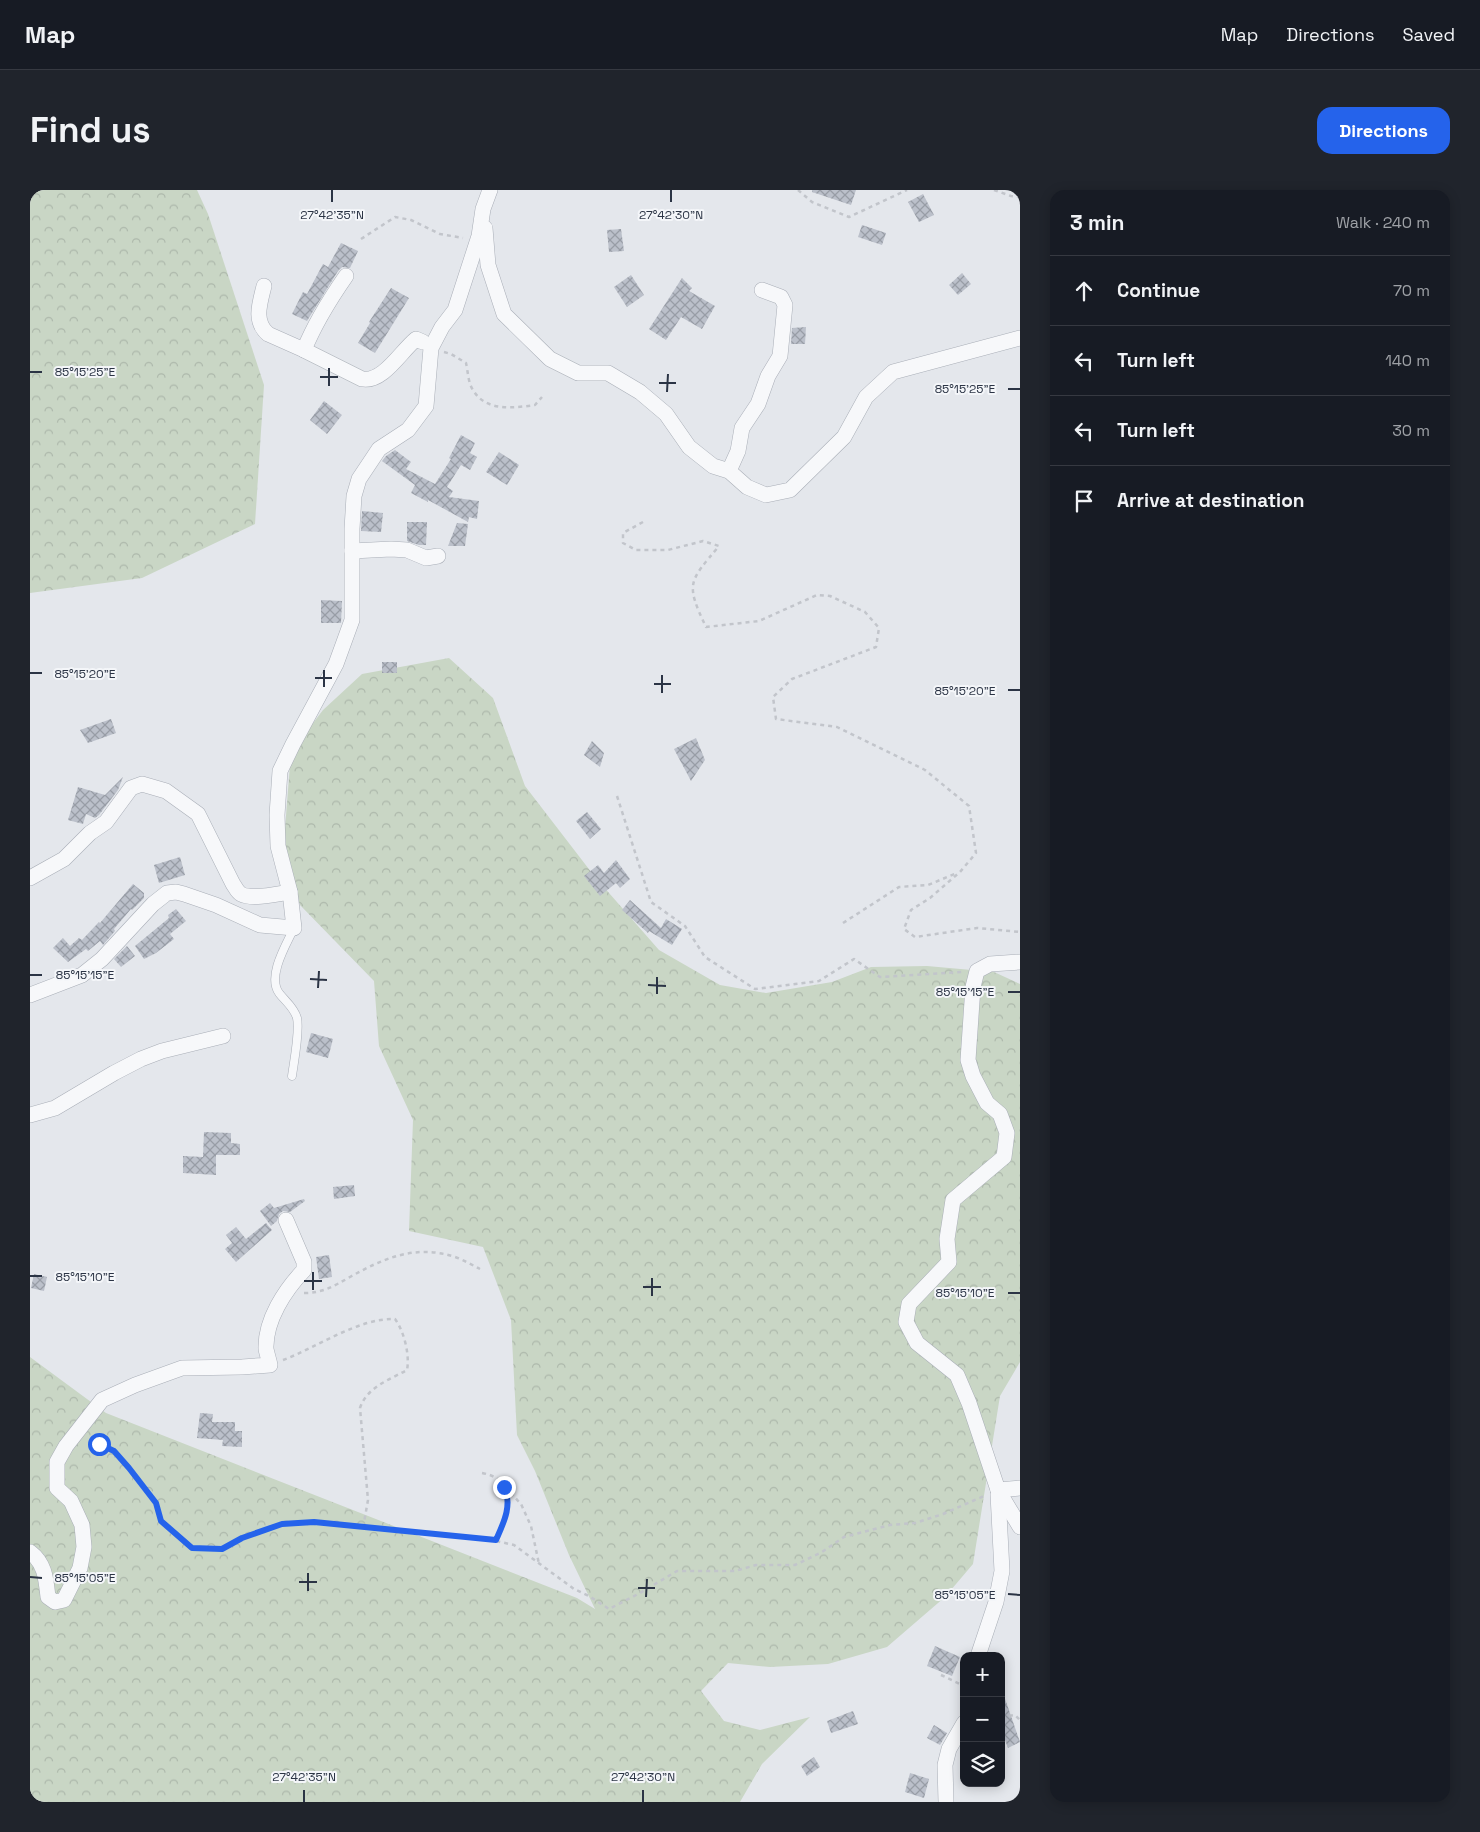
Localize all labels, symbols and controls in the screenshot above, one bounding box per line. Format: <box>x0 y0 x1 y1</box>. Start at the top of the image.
text: Map <box>25 19 75 50</box>
text: Map <box>1221 23 1258 46</box>
text: Directions <box>1286 23 1375 46</box>
text: Saved <box>1403 23 1455 46</box>
button: Directions <box>1317 107 1450 154</box>
text: Find us <box>30 108 151 152</box>
text: 27°42'35"N <box>300 207 364 223</box>
text: 27°42'30"N <box>639 207 703 223</box>
text: 3 min <box>1070 209 1125 236</box>
text: Walk · 240 m <box>1336 212 1430 233</box>
icon: ahead <box>1070 277 1098 305</box>
text: Continue <box>1117 278 1200 303</box>
text: 70 m <box>1393 280 1430 301</box>
icon: left <box>1070 347 1098 375</box>
text: Turn left <box>1117 348 1195 373</box>
text: 140 m <box>1385 350 1430 371</box>
text: 85°15'25"E <box>55 364 116 380</box>
text: 85°15'25"E <box>935 381 996 397</box>
icon: left <box>1070 417 1098 445</box>
text: Turn left <box>1117 418 1195 443</box>
text: 30 m <box>1392 420 1430 441</box>
icon: arrive <box>1070 487 1098 515</box>
text: Arrive at destination <box>1117 488 1305 513</box>
text: 85°15'20"E <box>54 666 116 682</box>
text: 85°15'20"E <box>934 683 996 699</box>
text: 85°15'15"E <box>56 967 114 983</box>
text: 85°15'15"E <box>936 984 994 1000</box>
text: 85°15'10"E <box>55 1269 115 1285</box>
text: 85°15'10"E <box>935 1285 995 1301</box>
route start <box>88 1433 111 1456</box>
route end <box>493 1476 516 1499</box>
text: 85°15'05"E <box>54 1570 116 1586</box>
text: 85°15'05"E <box>934 1587 996 1603</box>
map controls <box>960 1652 1005 1787</box>
button: + <box>960 1652 1005 1697</box>
button: − <box>960 1697 1005 1742</box>
button: layers <box>960 1742 1005 1787</box>
text: 27°42'35"N <box>272 1769 336 1785</box>
text: 27°42'30"N <box>611 1769 675 1785</box>

